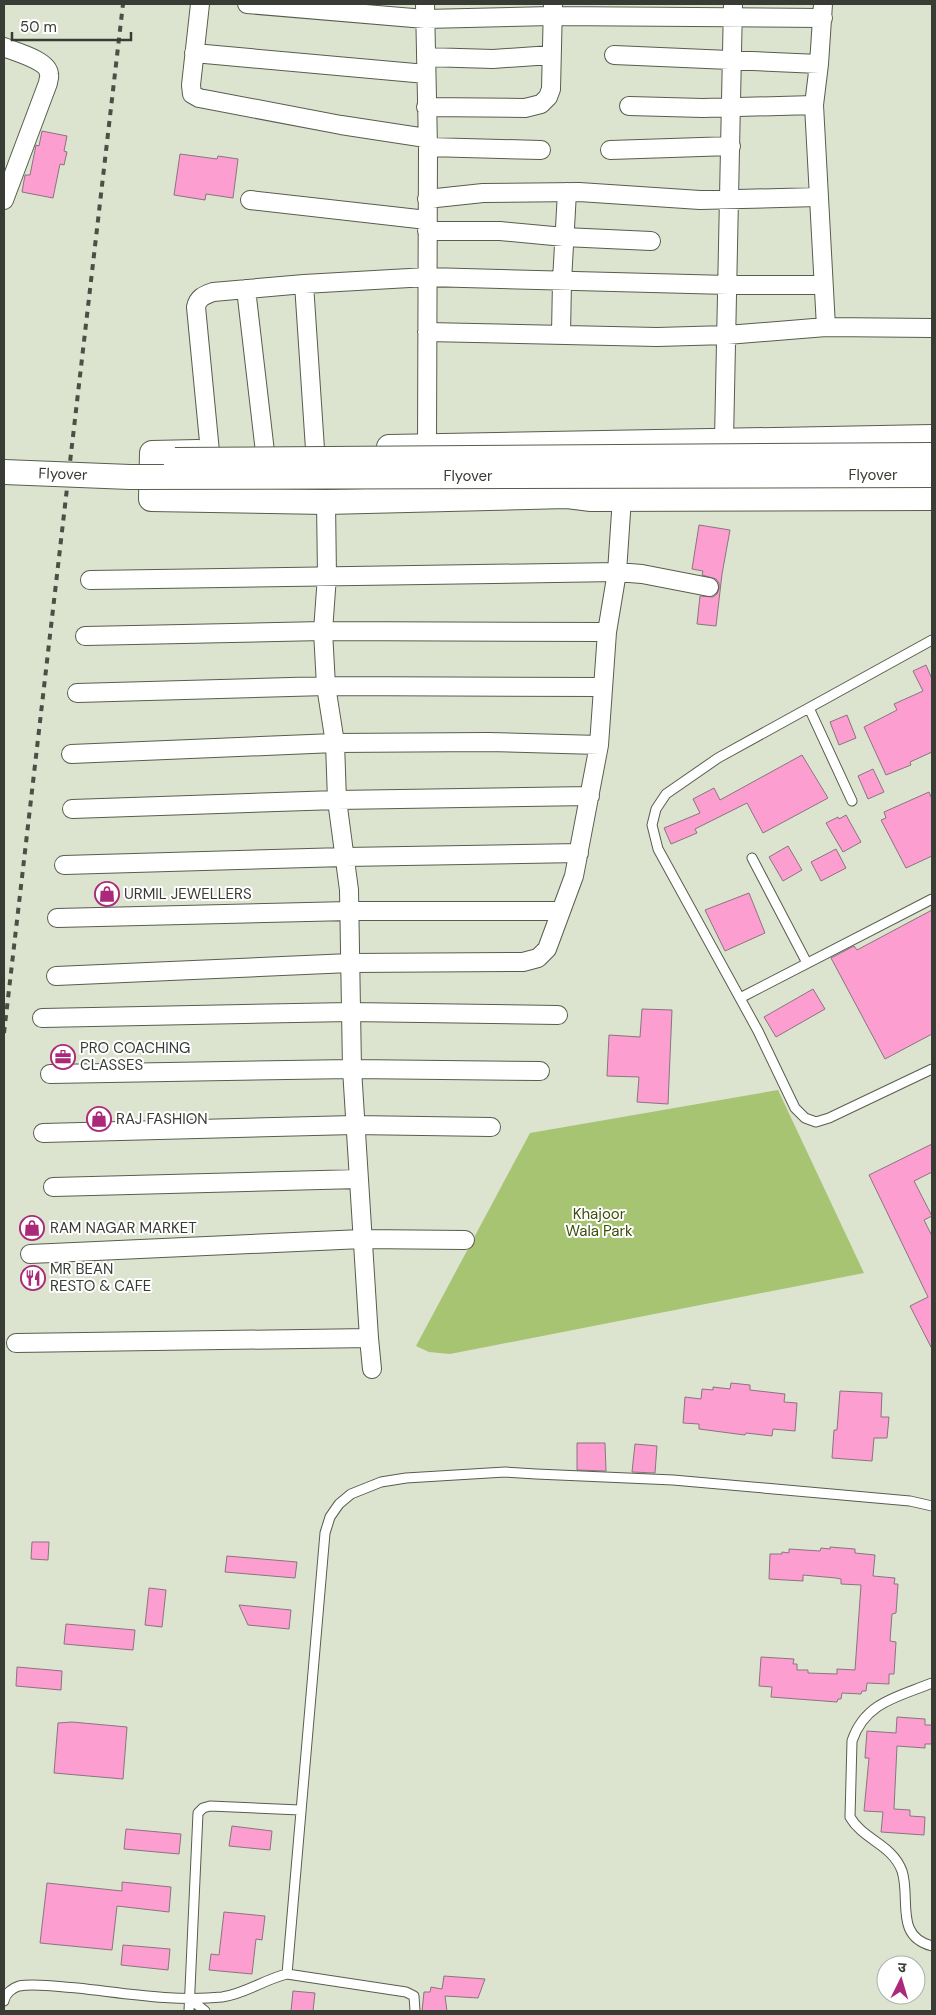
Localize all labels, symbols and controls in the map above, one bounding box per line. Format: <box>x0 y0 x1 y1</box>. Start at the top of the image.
scale bar <box>12 10 131 42</box>
text: 50 m <box>20 17 57 37</box>
street label: Flyover <box>38 463 88 485</box>
street label: Flyover <box>848 465 898 485</box>
street label: Flyover <box>443 466 493 486</box>
shop icon: URMIL JEWELLERS <box>94 881 120 907</box>
place label: URMIL JEWELLERS <box>124 884 252 904</box>
place label: PRO COACHING CLASSES <box>80 1038 190 1075</box>
office icon: PRO COACHING CLASSES <box>50 1044 76 1070</box>
shop icon: RAJ FASHION <box>86 1106 112 1132</box>
place label: RAJ FASHION <box>116 1109 208 1129</box>
park label: Khajoor Wala Park <box>565 1204 633 1241</box>
shop icon: RAM NAGAR MARKET <box>19 1215 45 1241</box>
place label: RAM NAGAR MARKET <box>50 1218 197 1238</box>
place label: MR BEAN RESTO & CAFE <box>50 1259 151 1296</box>
restaurant icon: MR BEAN RESTO & CAFE <box>20 1265 46 1291</box>
north arrow <box>876 1955 926 2005</box>
text: उ <box>897 1958 908 1976</box>

